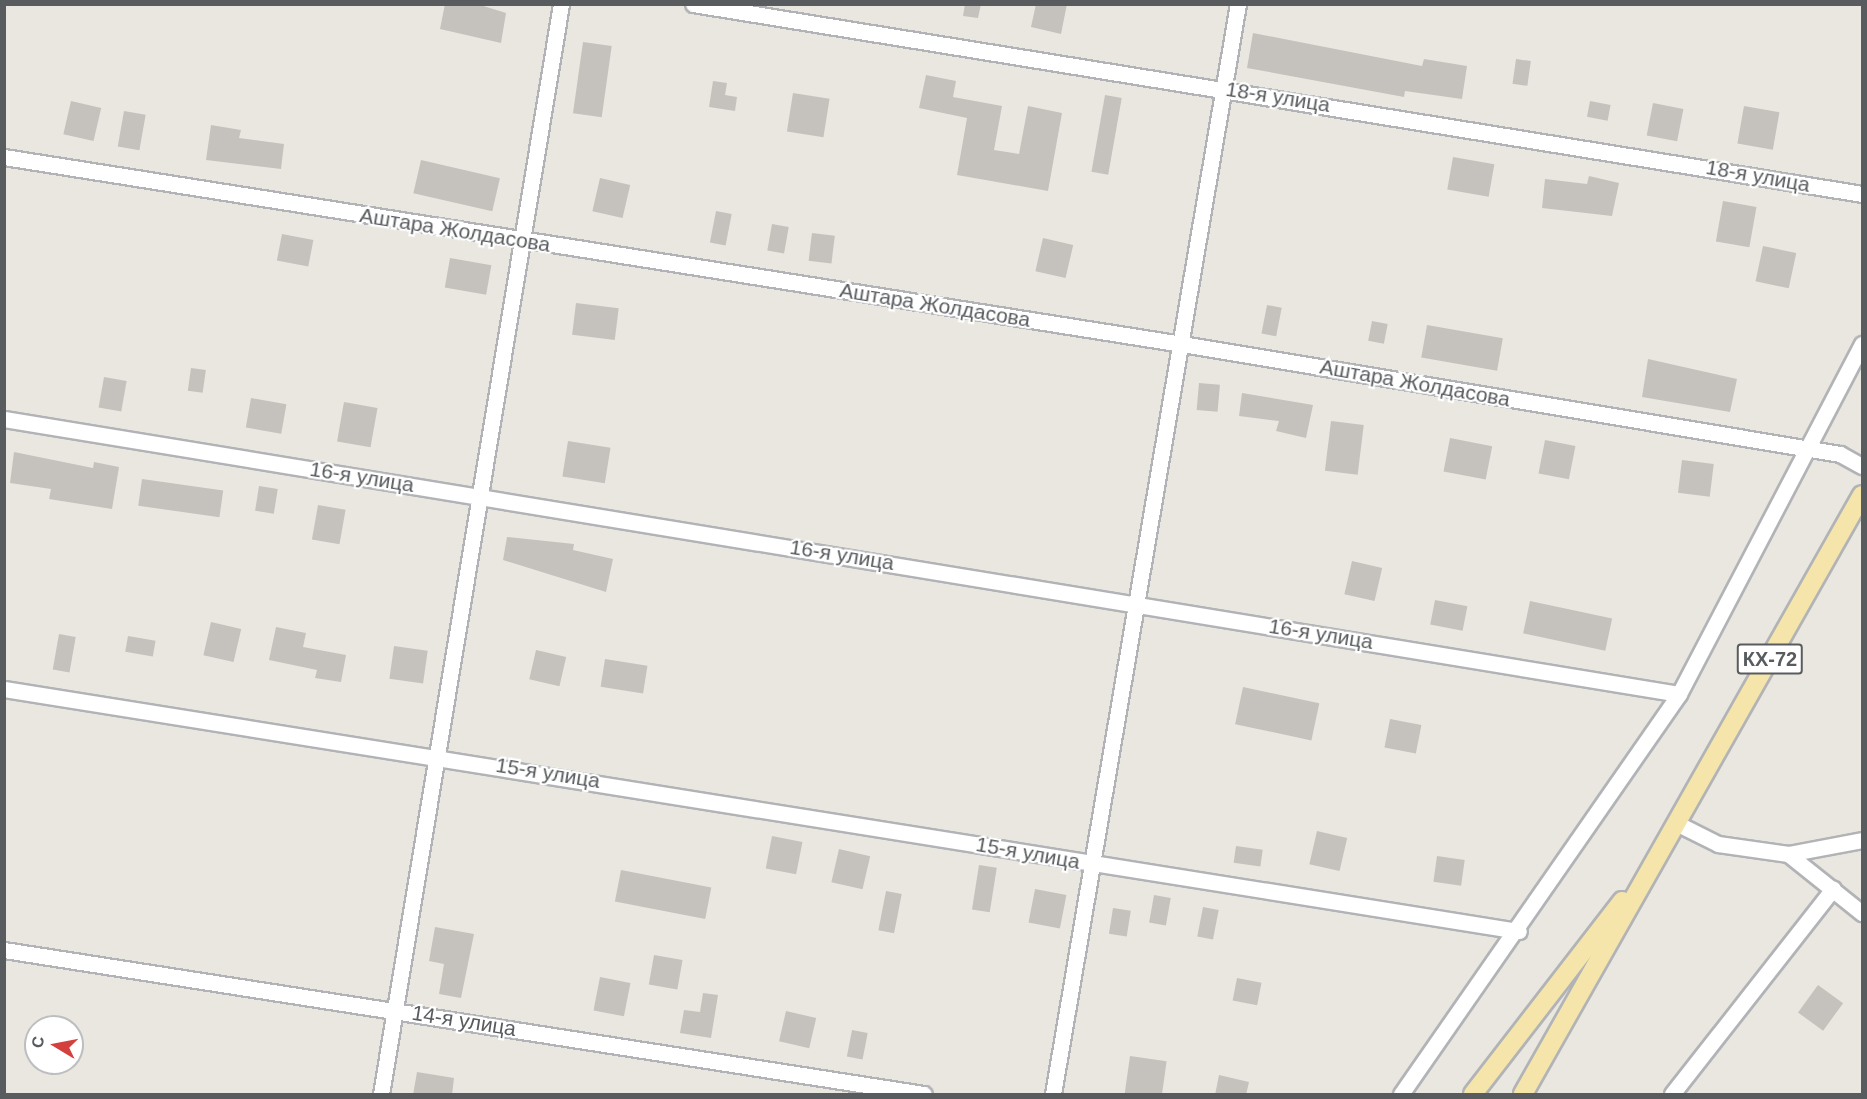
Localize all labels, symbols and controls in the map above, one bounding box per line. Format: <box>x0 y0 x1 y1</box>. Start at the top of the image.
street label: 18-я улица <box>1224 76 1332 118</box>
street label: 18-я улица <box>1704 154 1812 198</box>
street label: Аштара Жолдасова <box>358 202 552 258</box>
street label: Аштара Жолдасова <box>838 277 1032 333</box>
street label: Аштара Жолдасова <box>1318 354 1512 412</box>
street label: 16-я улица <box>308 456 416 498</box>
street label: 16-я улица <box>788 534 896 576</box>
street label: 16-я улица <box>1267 613 1375 655</box>
road number: КХ-72 <box>1736 642 1804 676</box>
street label: 15-я улица <box>494 752 602 794</box>
street label: 15-я улица <box>974 831 1082 875</box>
street label: 14-я улица <box>410 1000 518 1042</box>
north arrow <box>24 1015 84 1075</box>
text: С <box>28 1035 47 1049</box>

